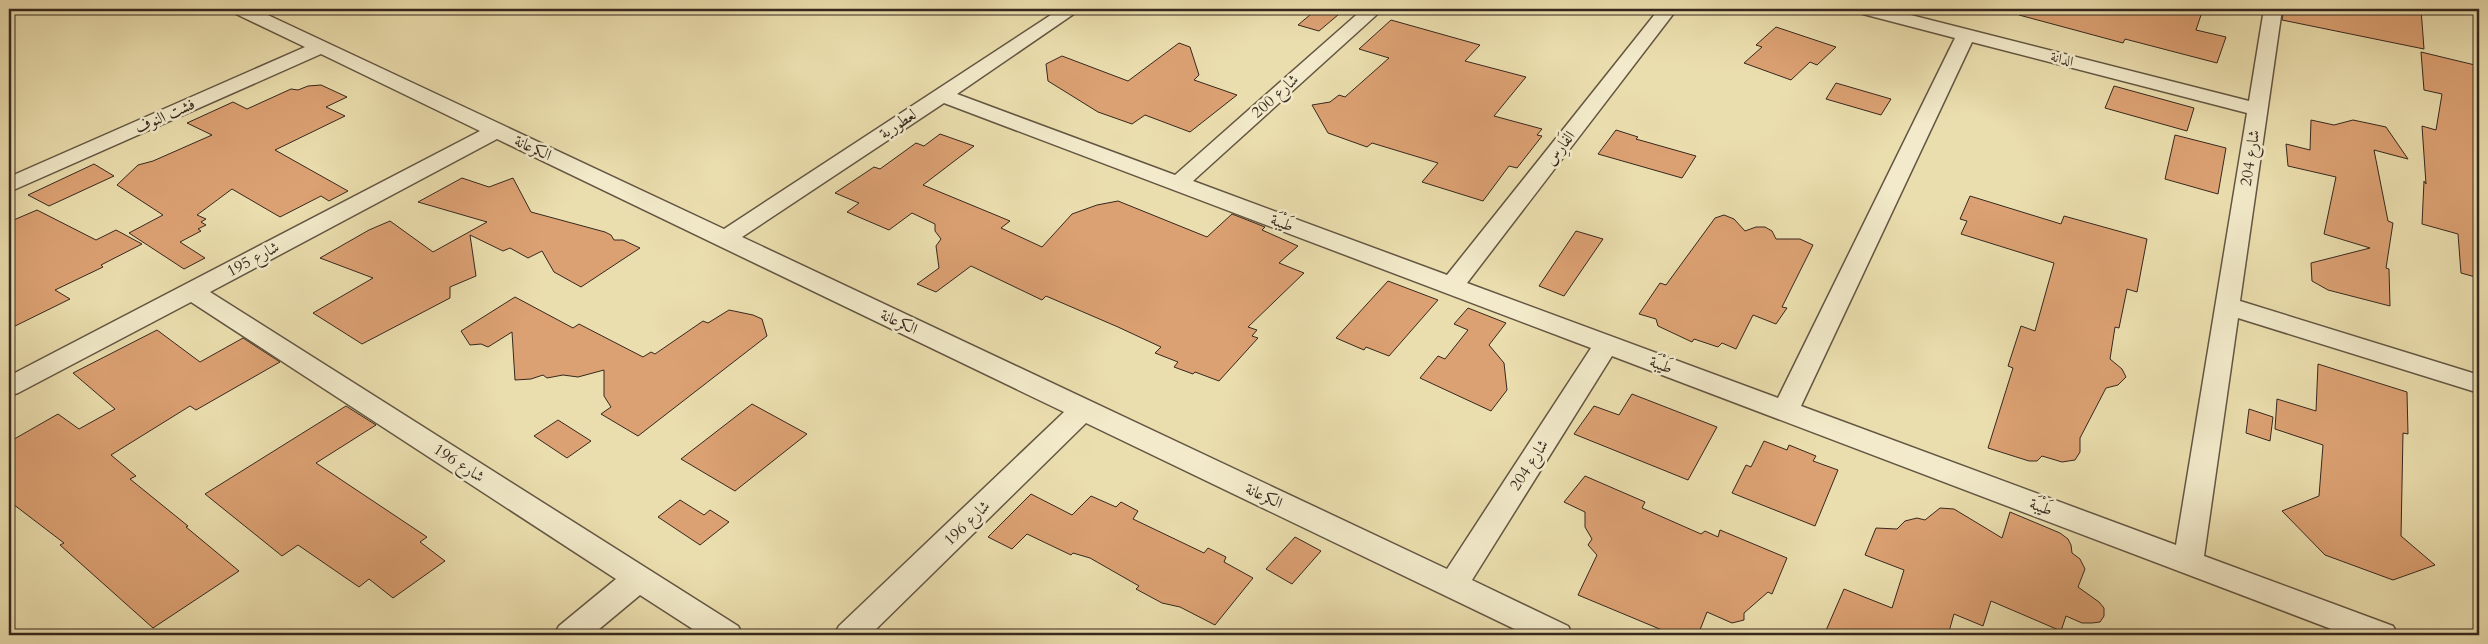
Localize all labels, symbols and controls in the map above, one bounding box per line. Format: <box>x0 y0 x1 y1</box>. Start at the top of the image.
street label: الدانة <box>2049 47 2075 71</box>
street label: شارع 200 <box>1247 69 1305 125</box>
street label: فشت النوف <box>131 93 199 139</box>
street label: لعطورية <box>875 104 921 144</box>
street label: الفَارِس <box>1539 126 1582 171</box>
street label: شارع 204 <box>2235 128 2267 188</box>
street label: الكرعانة <box>511 130 555 166</box>
street label: طَيْبَة <box>1267 208 1297 237</box>
street label: شارع 195 <box>223 236 284 284</box>
street label: الكرعانة <box>877 304 921 340</box>
street label: طَيْبَة <box>1646 350 1676 379</box>
street label: شارع 204 <box>1504 435 1555 496</box>
street label: شارع 196 <box>428 438 489 489</box>
street label: الكرعانة <box>1242 478 1286 514</box>
street label: طَيْبَة <box>2026 492 2056 521</box>
street label: شارع 196 <box>939 495 996 552</box>

